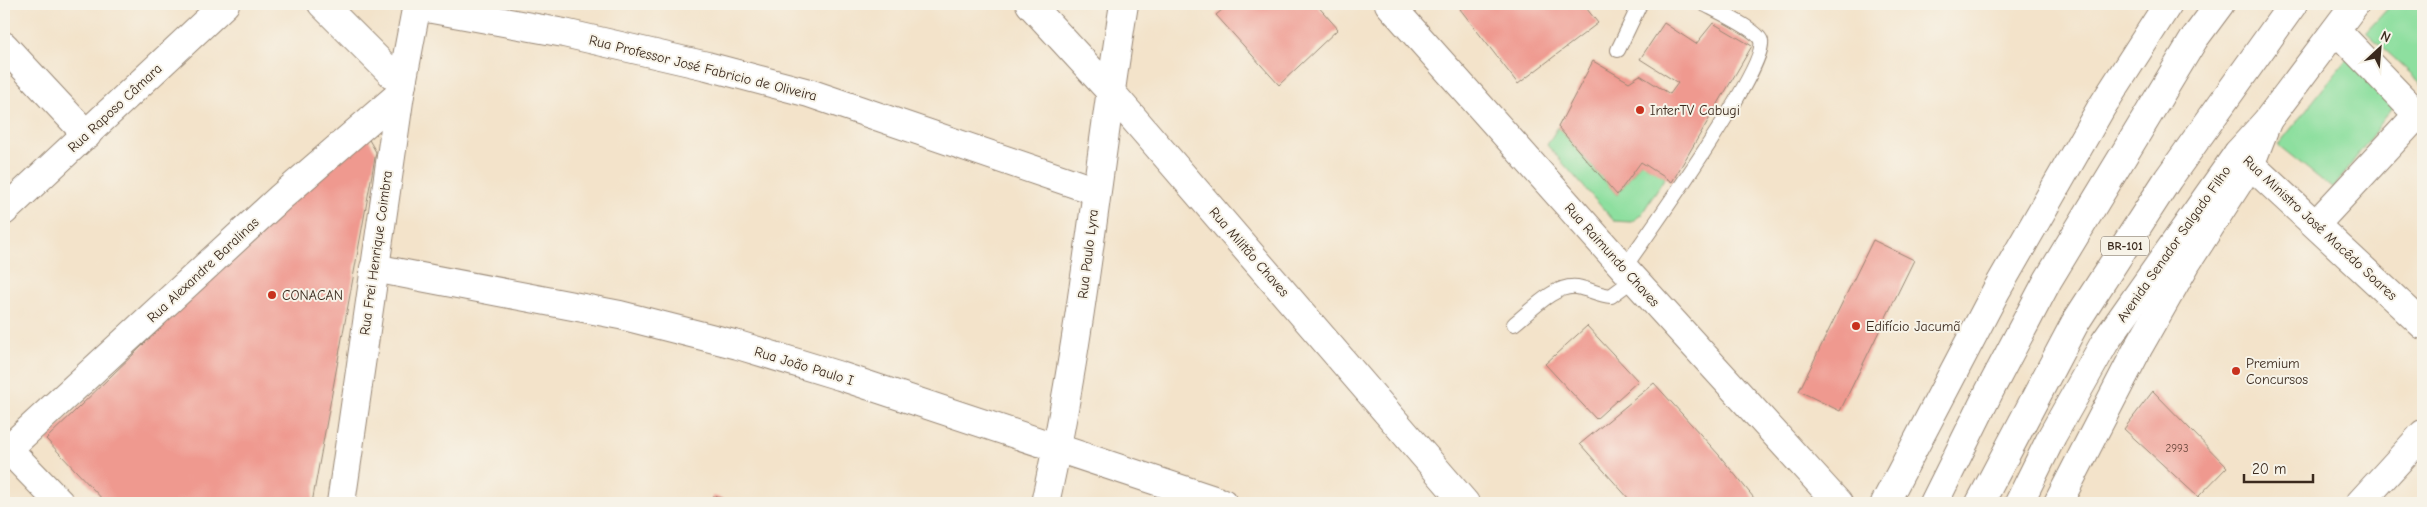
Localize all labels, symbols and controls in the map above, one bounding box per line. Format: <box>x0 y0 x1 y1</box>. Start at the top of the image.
north arrow <box>2354 22 2404 72</box>
text: N <box>2378 27 2393 46</box>
street label: Rua Professor José Fabricio de Oliveira <box>587 31 819 105</box>
street label: Rua Raposo Câmara <box>64 60 166 156</box>
place label: InterTV Cabugi <box>1650 102 1740 119</box>
marker: InterTV Cabugi <box>1634 104 1646 116</box>
street label: Rua Ministro José Macêdo Soares <box>2239 152 2401 304</box>
street label: Avenida Senador Salgado Filho <box>2113 162 2235 326</box>
street label: Rua Frei Henrique Coimbra <box>356 170 396 336</box>
street label: Rua Raimundo Chaves <box>1561 200 1663 310</box>
street label: Rua Militão Chaves <box>1205 204 1293 300</box>
street label: Rua Paulo Lyra <box>1074 208 1102 300</box>
street label: Rua Alexandre Baralinas <box>144 214 263 326</box>
road number: BR-101 <box>2101 237 2149 256</box>
place label: CONACAN <box>282 287 343 304</box>
marker: CONACAN <box>266 289 278 301</box>
place label: Edifício Jacumã <box>1866 318 1960 335</box>
marker: Edifício Jacumã <box>1850 320 1862 332</box>
street label: Rua João Paulo I <box>752 343 856 389</box>
place label: Premium Concursos <box>2246 355 2308 388</box>
marker: Premium Concursos <box>2230 365 2242 377</box>
house number: 2993 <box>2165 442 2189 455</box>
scale bar <box>2244 452 2313 484</box>
text: 20 m <box>2252 460 2286 478</box>

